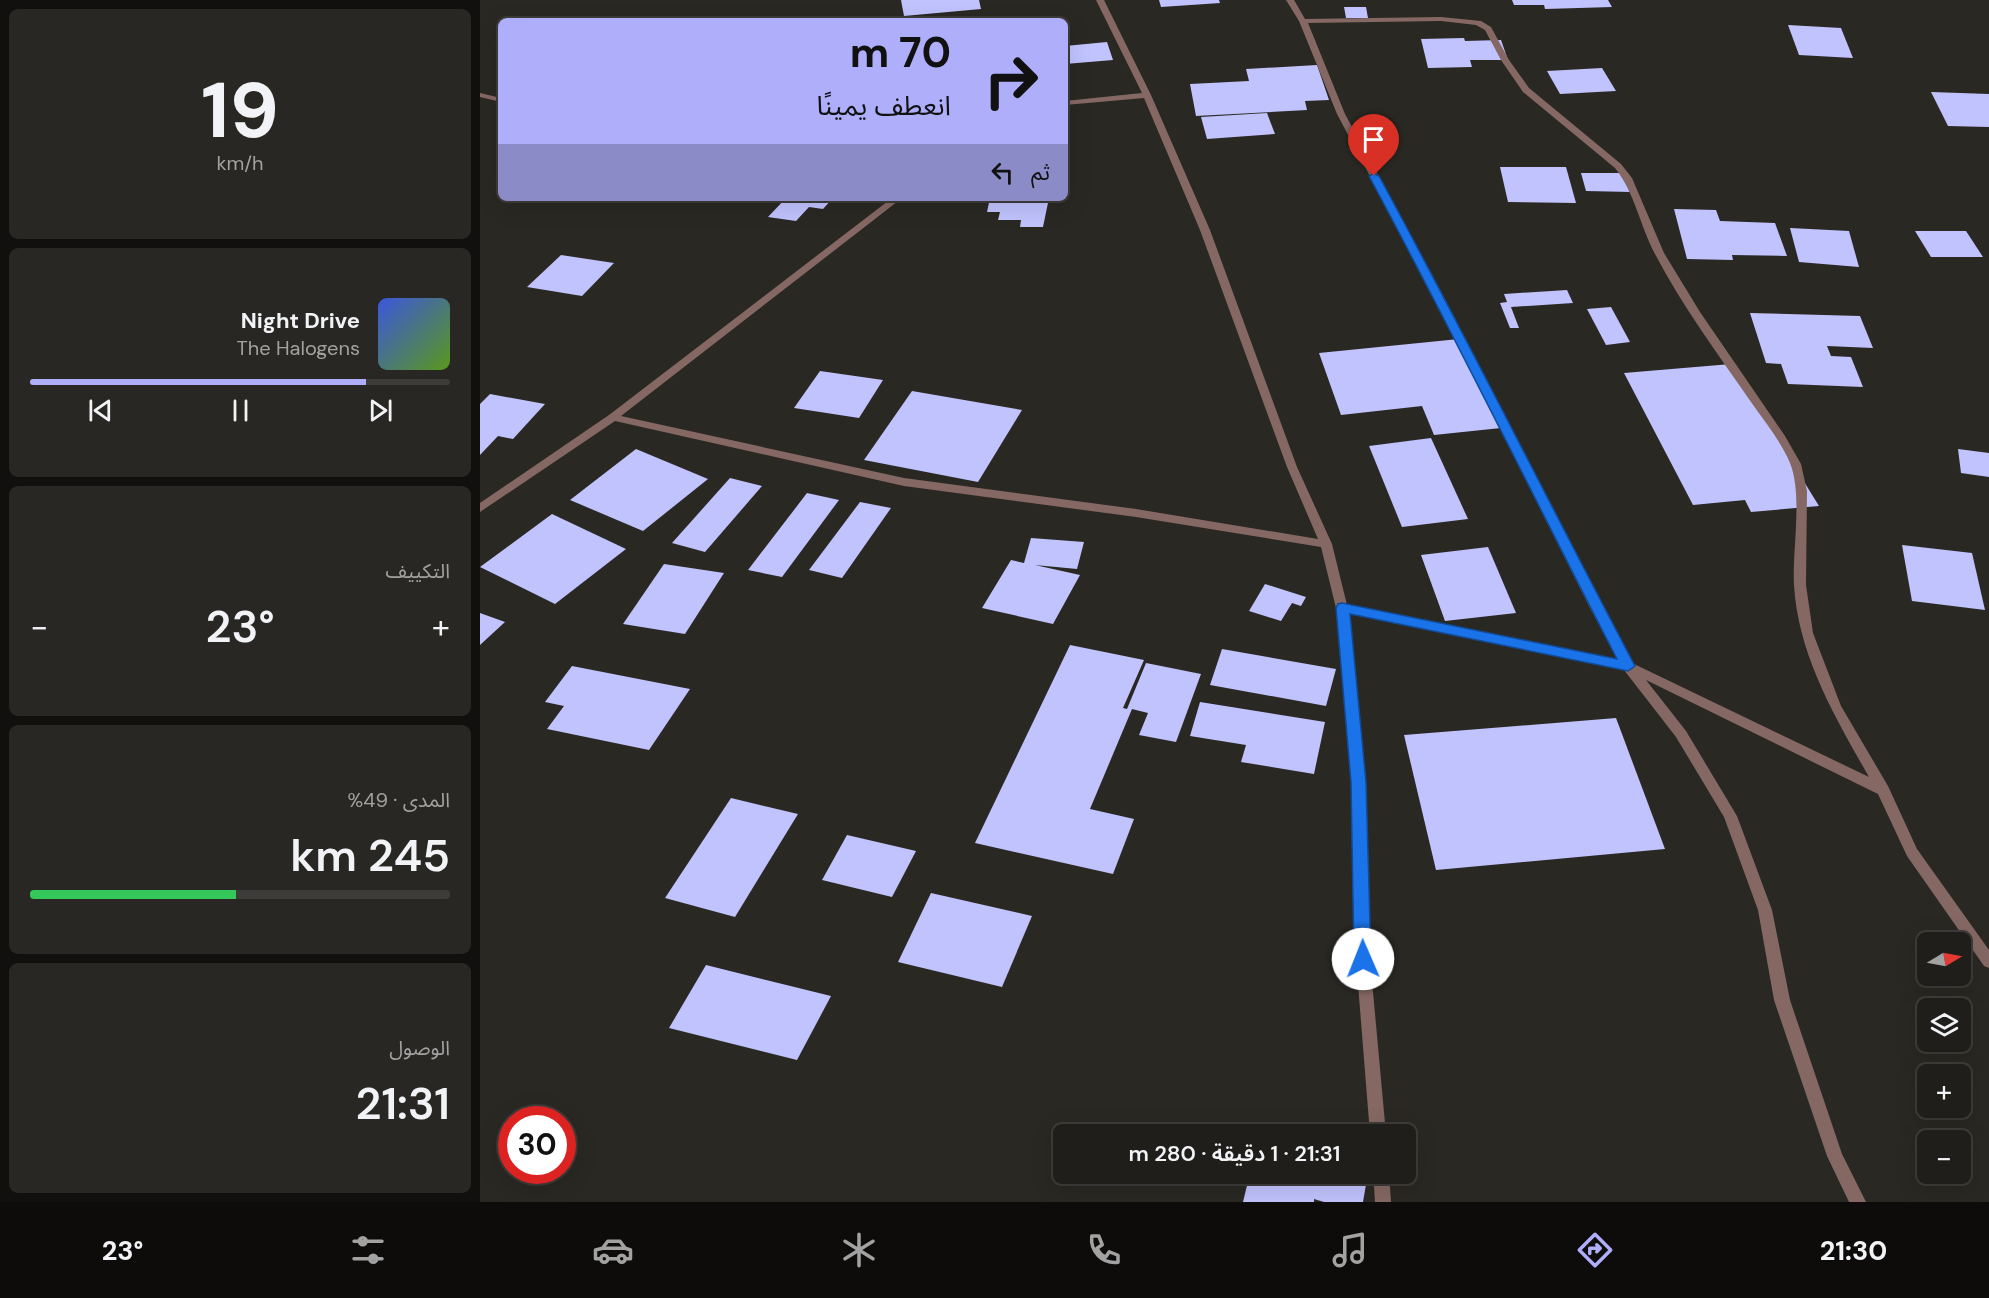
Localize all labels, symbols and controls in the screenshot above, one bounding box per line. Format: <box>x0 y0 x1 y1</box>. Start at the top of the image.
text: 70 m <box>850 25 951 80</box>
icon: right <box>972 42 1050 120</box>
text: 19 <box>201 60 279 161</box>
text: انعطف يمينًا <box>816 88 951 123</box>
pin <box>1348 114 1399 176</box>
icon: arrive <box>1357 123 1390 156</box>
text: km/h <box>216 150 264 176</box>
icon: left <box>986 156 1019 189</box>
text: ثم <box>1031 158 1050 187</box>
text: Night Drive <box>241 306 360 335</box>
text: The Halogens <box>237 335 360 361</box>
icon: previous <box>84 394 117 427</box>
icon: pause <box>224 394 257 427</box>
icon: next <box>364 394 397 427</box>
text: التكييف <box>386 558 450 584</box>
text: 23° <box>206 597 275 656</box>
text: − <box>30 605 48 648</box>
text: + <box>432 605 450 648</box>
text: المدى · 49% <box>348 787 450 813</box>
text: 245 km <box>290 826 450 885</box>
position arrow <box>1331 927 1395 991</box>
north arrow <box>1917 932 1971 986</box>
map controls <box>1917 932 1971 1184</box>
button: layers <box>1917 998 1971 1052</box>
text: الوصول <box>389 1035 450 1061</box>
button: + <box>1917 1064 1971 1118</box>
text: 21:31 <box>355 1074 450 1133</box>
speed limit sign: 30 <box>498 1106 576 1184</box>
button: − <box>1917 1130 1971 1184</box>
text: 21:31 · 1 دقيقة · 280 m <box>1129 1139 1340 1168</box>
icon: filters <box>347 1229 389 1271</box>
icon: car <box>592 1229 634 1271</box>
icon: climate <box>838 1229 880 1271</box>
icon: phone <box>1083 1229 1125 1271</box>
icon: music <box>1329 1229 1371 1271</box>
icon: directions <box>1574 1229 1616 1271</box>
text: 23° <box>102 1233 143 1268</box>
text: 21:30 <box>1820 1233 1887 1268</box>

